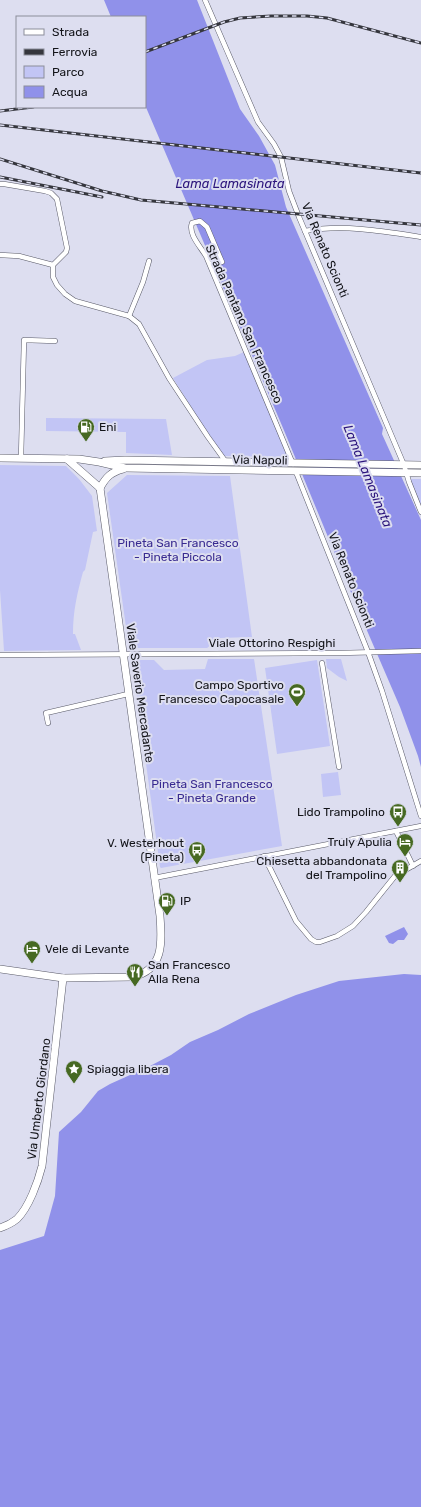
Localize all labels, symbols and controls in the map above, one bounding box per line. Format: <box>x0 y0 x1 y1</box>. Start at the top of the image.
legend <box>16 16 146 108</box>
text: Strada <box>52 25 89 39</box>
text: Ferrovia <box>52 45 97 59</box>
text: Parco <box>52 65 84 79</box>
text: Acqua <box>52 85 88 99</box>
water label: Lama Lamasinata <box>175 176 285 191</box>
street label: Via Renato Scionti <box>299 200 351 300</box>
street label: Strada Pantano San Francesco <box>203 242 285 406</box>
fuel station icon: Eni <box>76 417 96 442</box>
place label: Eni <box>99 420 117 434</box>
water label: Lama Lamasinata <box>341 423 396 530</box>
street label: Via Napoli <box>232 453 288 467</box>
street label: Via Renato Scionti <box>325 530 377 630</box>
park label: Pineta San Francesco - Pineta Piccola <box>117 536 239 564</box>
street label: Viale Saverio Mercadante <box>123 622 157 764</box>
street label: Viale Ottorino Respighi <box>209 636 336 650</box>
place label: Campo Sportivo Francesco Capocasale <box>159 678 284 706</box>
sports icon: Campo Sportivo Francesco Capocasale <box>287 682 307 707</box>
park label: Pineta San Francesco - Pineta Grande <box>151 777 273 805</box>
bus stop icon: Lido Trampolino <box>388 802 408 827</box>
place label: Lido Trampolino <box>297 805 385 819</box>
hotel icon: Truly Apulia <box>395 832 415 857</box>
place label: Truly Apulia <box>328 835 392 849</box>
place label: V. Westerhout (Pineta) <box>107 836 184 864</box>
bus stop icon: V. Westerhout (Pineta) <box>187 840 207 865</box>
place label: Chiesetta abbandonata del Trampolino <box>256 854 387 882</box>
building icon: Chiesetta abbandonata del Trampolino <box>390 858 410 883</box>
fuel station icon: IP <box>157 891 177 916</box>
place label: IP <box>180 894 191 908</box>
hotel icon: Vele di Levante <box>22 939 42 964</box>
place label: Vele di Levante <box>45 942 130 956</box>
place label: San Francesco Alla Rena <box>148 958 231 986</box>
restaurant icon: San Francesco Alla Rena <box>125 962 145 987</box>
street label: Via Umberto Giordano <box>25 1037 53 1161</box>
place icon: Spiaggia libera <box>64 1059 84 1084</box>
place label: Spiaggia libera <box>87 1062 169 1076</box>

